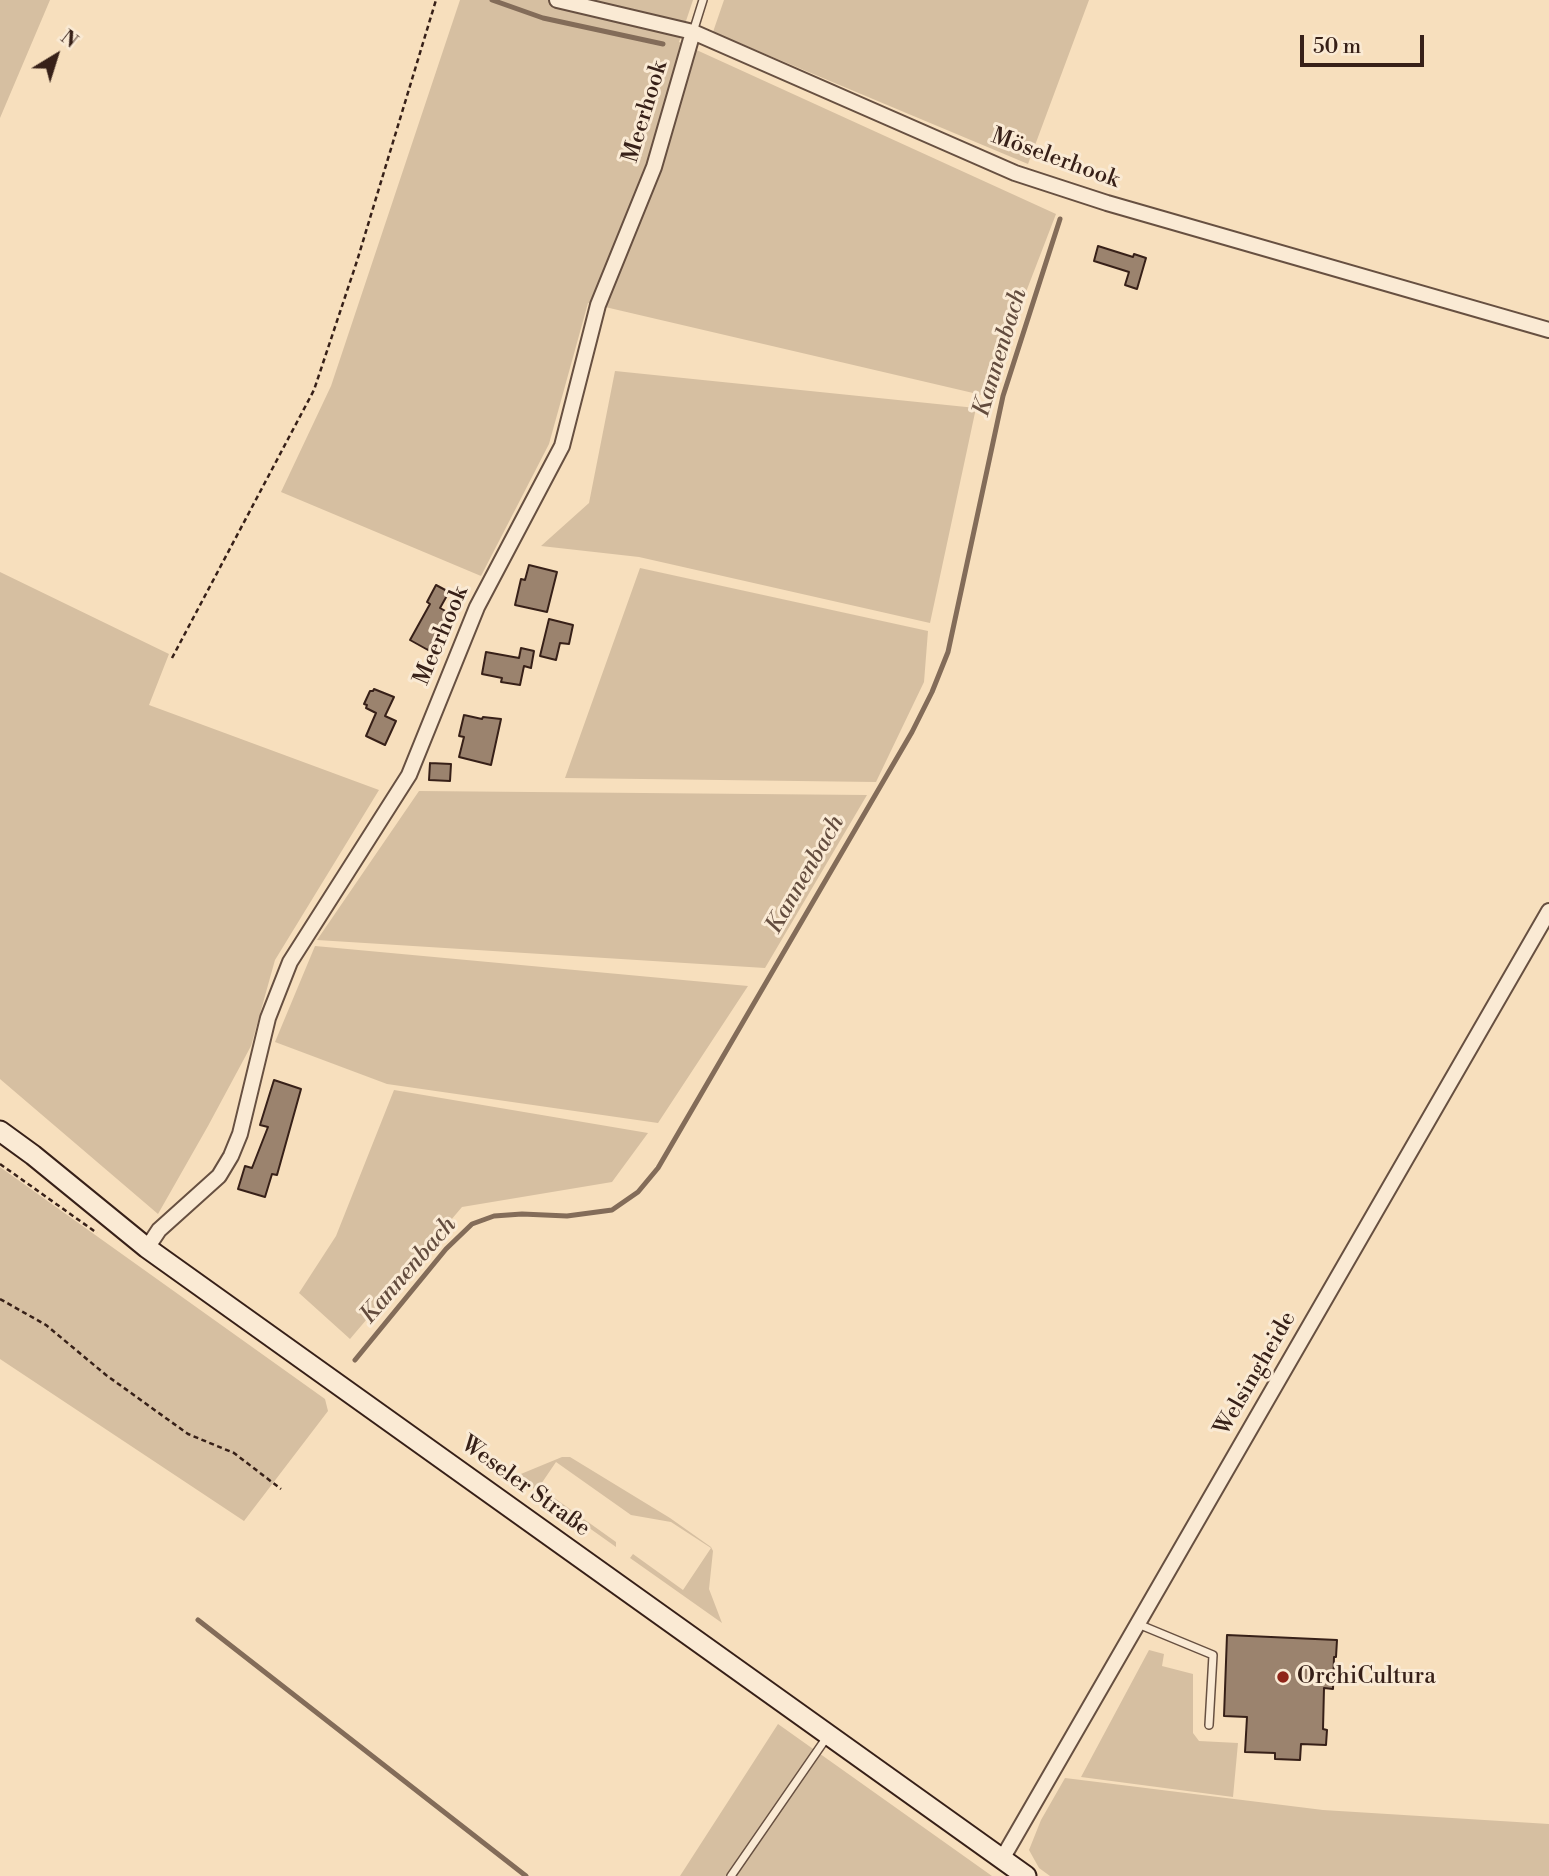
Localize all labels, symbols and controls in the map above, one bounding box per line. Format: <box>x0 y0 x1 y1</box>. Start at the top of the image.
north arrow <box>21 21 91 91</box>
scale bar <box>1304 21 1428 65</box>
text: N <box>56 25 82 54</box>
text: 50 m <box>1313 34 1361 60</box>
street label: Meerhook <box>617 58 675 166</box>
street label: Möselerhook <box>987 123 1123 195</box>
water label: Kannenbach <box>968 286 1034 420</box>
street label: Meerhook <box>409 582 475 690</box>
water label: Kannenbach <box>760 811 852 939</box>
water label: Kannenbach <box>355 1212 463 1330</box>
street label: Welsingheide <box>1209 1307 1303 1441</box>
street label: Weseler Straße <box>455 1431 595 1543</box>
place label: OrchiCultura <box>1297 1663 1436 1691</box>
marker: OrchiCultura <box>1275 1669 1291 1685</box>

